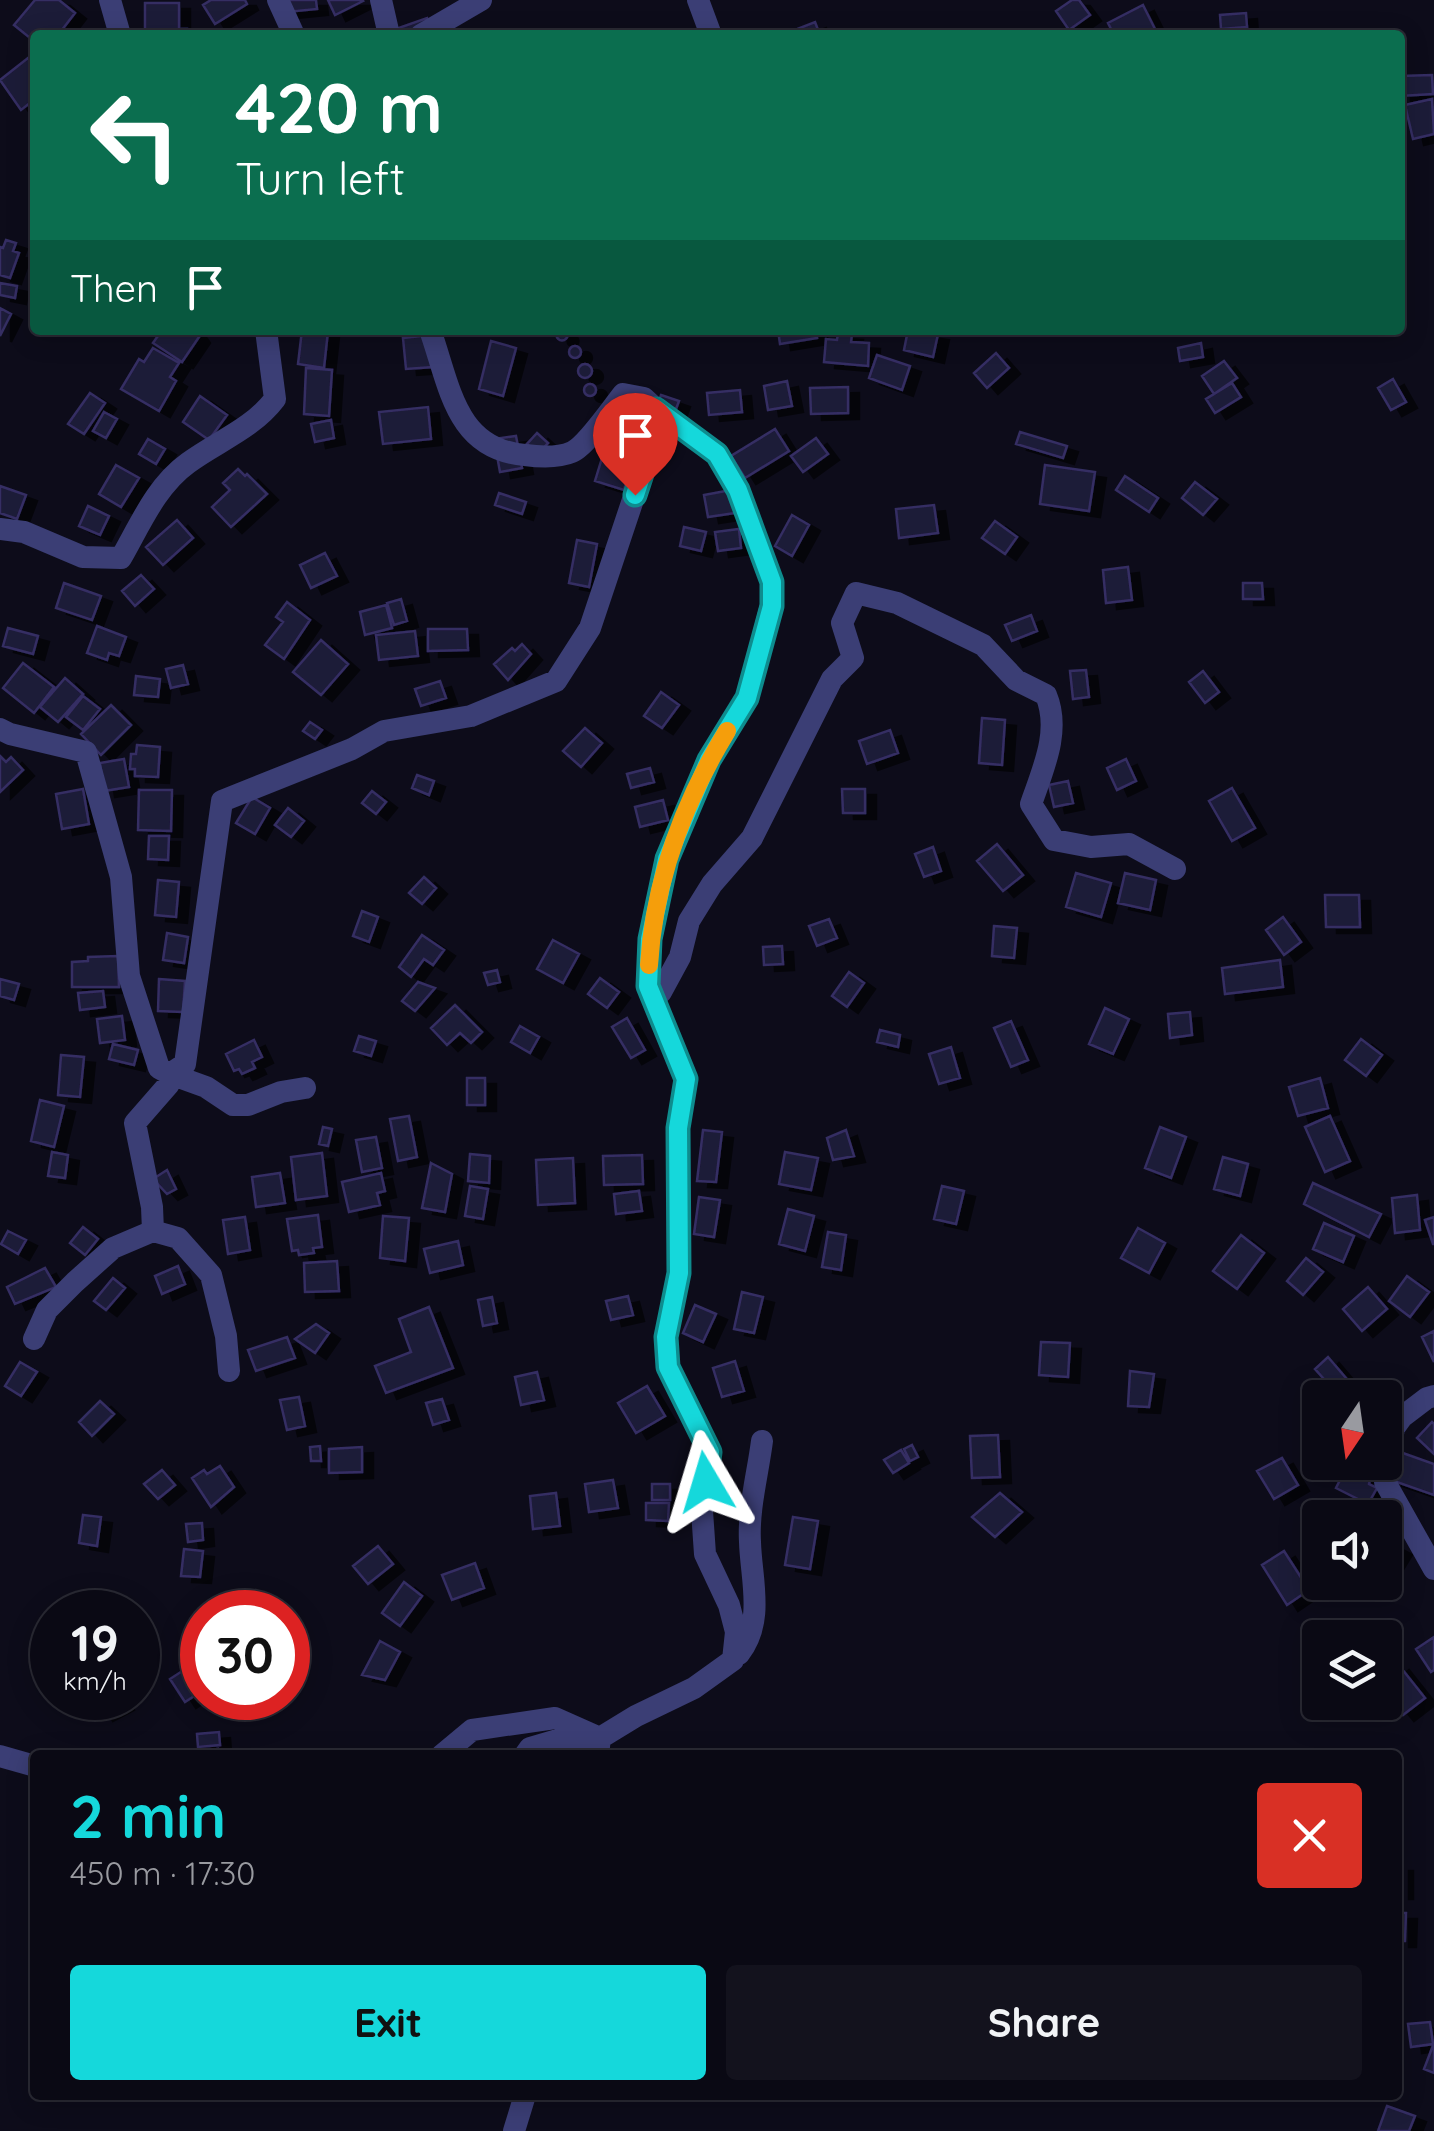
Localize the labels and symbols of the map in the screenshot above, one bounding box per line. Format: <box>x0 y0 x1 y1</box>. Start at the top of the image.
pin <box>593 393 678 496</box>
north arrow <box>1302 1380 1402 1480</box>
position arrow <box>654 1430 758 1534</box>
speed limit sign: 30 <box>180 1590 310 1720</box>

